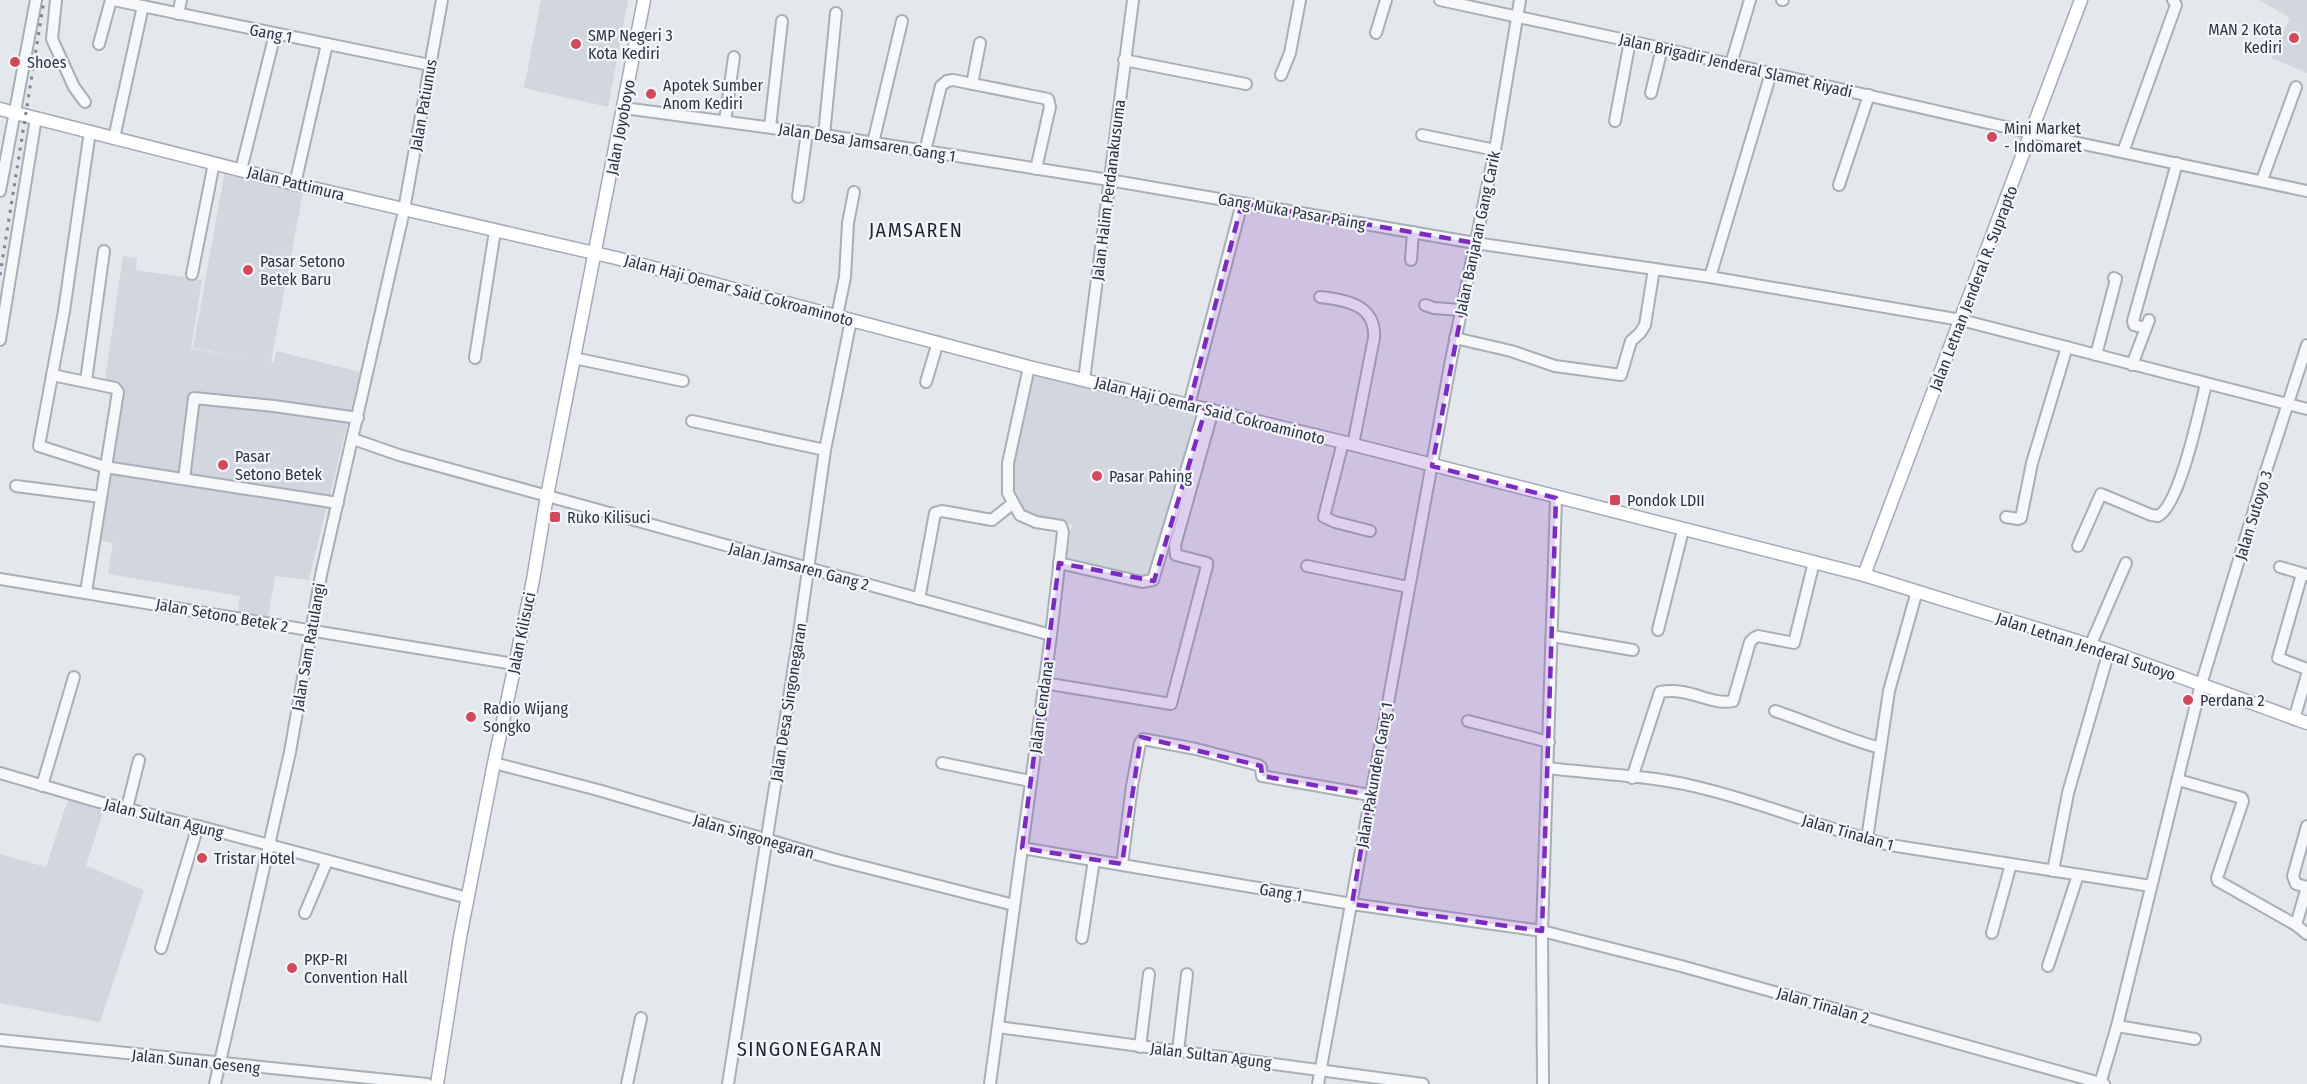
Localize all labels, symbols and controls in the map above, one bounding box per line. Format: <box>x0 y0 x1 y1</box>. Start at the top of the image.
street label: Gang 1 <box>248 20 294 47</box>
place label: MAN 2 Kota Kediri <box>2208 20 2282 57</box>
place label: SMP Negeri 3 Kota Kediri <box>588 26 673 63</box>
street label: Jalan Brigadir Jenderal Slamet Riyadi <box>1617 29 1854 102</box>
marker: MAN 2 Kota Kediri <box>2287 31 2301 45</box>
marker: SMP Negeri 3 Kota Kediri <box>569 37 583 51</box>
place label: Shoes <box>27 53 67 72</box>
marker: Shoes <box>8 55 22 69</box>
street label: Jalan Patiunus <box>406 58 441 152</box>
place label: Apotek Sumber Anom Kediri <box>663 76 763 113</box>
street label: Jalan Joyoboyo <box>602 78 639 176</box>
marker: Apotek Sumber Anom Kediri <box>644 87 658 101</box>
street label: Jalan Halim Perdanakusuma <box>1088 98 1129 282</box>
street label: Jalan Desa Jamsaren Gang 1 <box>777 119 957 166</box>
place label: Mini Market - Indomaret <box>2004 119 2082 156</box>
marker: Mini Market - Indomaret <box>1985 130 1999 144</box>
street label: Jalan Banjaran Gang Carik <box>1451 149 1504 317</box>
street label: Jalan Pattimura <box>245 162 347 205</box>
street label: Jalan Letnan Jenderal R. Suprapto <box>1926 183 2021 393</box>
street label: Gang Muka Pasar Paing <box>1216 189 1368 234</box>
district label: JAMSAREN <box>869 218 963 242</box>
street label: Jalan Haji Oemar Said Cokroaminoto <box>622 251 856 330</box>
place label: Pasar Setono Betek Baru <box>260 252 345 289</box>
marker: Pasar Setono Betek Baru <box>241 263 255 277</box>
street label: Jalan Haji Oemar Said Cokroaminoto <box>1093 373 1327 448</box>
place label: Pasar Setono Betek <box>235 447 322 484</box>
marker: Pasar Setono Betek <box>216 458 230 472</box>
place label: Pasar Pahing <box>1109 467 1192 486</box>
street label: Jalan Sutoyo 3 <box>2231 468 2276 562</box>
marker: Pasar Pahing <box>1090 469 1104 483</box>
place label: Pondok LDII <box>1627 491 1705 510</box>
marker: Pondok LDII <box>1608 493 1622 507</box>
place label: Ruko Kilisuci <box>567 508 650 527</box>
marker: Ruko Kilisuci <box>548 510 562 524</box>
street label: Jalan Jamsaren Gang 2 <box>727 539 871 594</box>
street label: Jalan Sam Ratulangi <box>288 581 329 713</box>
street label: Jalan Kilisuci <box>504 591 539 676</box>
street label: Jalan Setono Betek 2 <box>154 595 289 636</box>
street label: Jalan Letnan Jenderal Sutoyo <box>1994 608 2178 685</box>
street label: Jalan Desa Singonegaran <box>767 621 810 783</box>
street label: Jalan Cendana <box>1026 660 1057 754</box>
place label: Perdana 2 <box>2200 691 2264 710</box>
marker: Perdana 2 <box>2181 693 2195 707</box>
place label: Radio Wijang Songko <box>483 699 569 736</box>
street label: Jalan Pakunden Gang 1 <box>1352 701 1397 849</box>
marker: Radio Wijang Songko <box>464 710 478 724</box>
street label: Jalan Sultan Agung <box>102 795 226 843</box>
street label: Jalan Singonegaran <box>691 810 817 863</box>
street label: Jalan Tinalan 1 <box>1800 810 1896 855</box>
place label: Tristar Hotel <box>214 849 295 868</box>
marker: Tristar Hotel <box>195 851 209 865</box>
street label: Gang 1 <box>1258 879 1304 906</box>
place label: PKP-RI Convention Hall <box>304 950 408 987</box>
marker: PKP-RI Convention Hall <box>285 961 299 975</box>
street label: Jalan Tinalan 2 <box>1775 983 1871 1028</box>
district label: SINGONEGARAN <box>737 1037 883 1061</box>
street label: Jalan Sultan Agung <box>1149 1039 1273 1072</box>
street label: Jalan Sunan Geseng <box>131 1045 261 1078</box>

